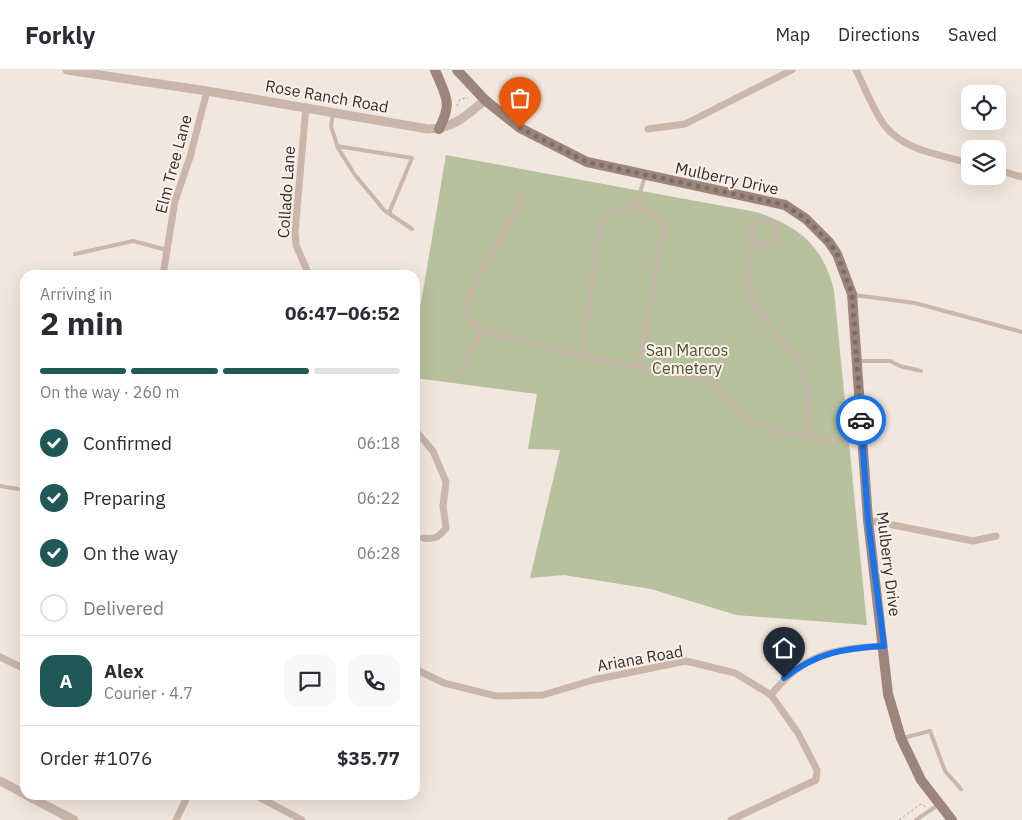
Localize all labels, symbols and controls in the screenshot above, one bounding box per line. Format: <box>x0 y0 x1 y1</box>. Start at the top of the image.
text: Forkly <box>25 19 95 51</box>
text: Map <box>775 23 810 46</box>
text: Directions <box>838 23 920 46</box>
text: Saved <box>948 23 997 46</box>
street label: Rose Ranch Road <box>264 75 390 117</box>
pin <box>499 77 541 128</box>
icon: bag <box>506 84 534 112</box>
map controls <box>961 85 1006 185</box>
button: locate <box>961 85 1006 130</box>
street label: Elm Tree Lane <box>150 112 196 216</box>
button: layers <box>961 140 1006 185</box>
street label: Collado Lane <box>273 145 299 239</box>
street label: Mulberry Drive <box>673 157 781 199</box>
text: Arriving in <box>40 284 112 304</box>
text: 06:47–06:52 <box>285 301 400 325</box>
text: 2 min <box>40 302 124 344</box>
park label: San Marcos Cemetery <box>646 340 728 378</box>
text: On the way · 260 m <box>40 382 179 402</box>
courier <box>836 395 886 445</box>
icon: car <box>847 406 875 434</box>
icon: check <box>40 429 68 457</box>
text: Confirmed <box>83 431 172 455</box>
text: 06:18 <box>357 433 400 453</box>
icon: check <box>40 484 68 512</box>
text: Preparing <box>83 486 165 510</box>
text: 06:22 <box>357 488 400 508</box>
street label: Mulberry Drive <box>873 511 905 618</box>
icon: check <box>40 539 68 567</box>
text: On the way <box>83 541 178 565</box>
text: 06:28 <box>357 543 400 563</box>
text: Delivered <box>83 596 164 620</box>
pin <box>763 627 805 678</box>
icon: home <box>770 634 798 662</box>
street label: Ariana Road <box>595 641 685 675</box>
button: chat <box>284 655 336 707</box>
button: phone <box>348 655 400 707</box>
text: Alex <box>104 659 144 683</box>
text: A <box>59 669 73 693</box>
text: Courier · 4.7 <box>104 683 193 703</box>
text: Order #1076 <box>40 746 152 770</box>
text: $35.77 <box>337 746 400 770</box>

